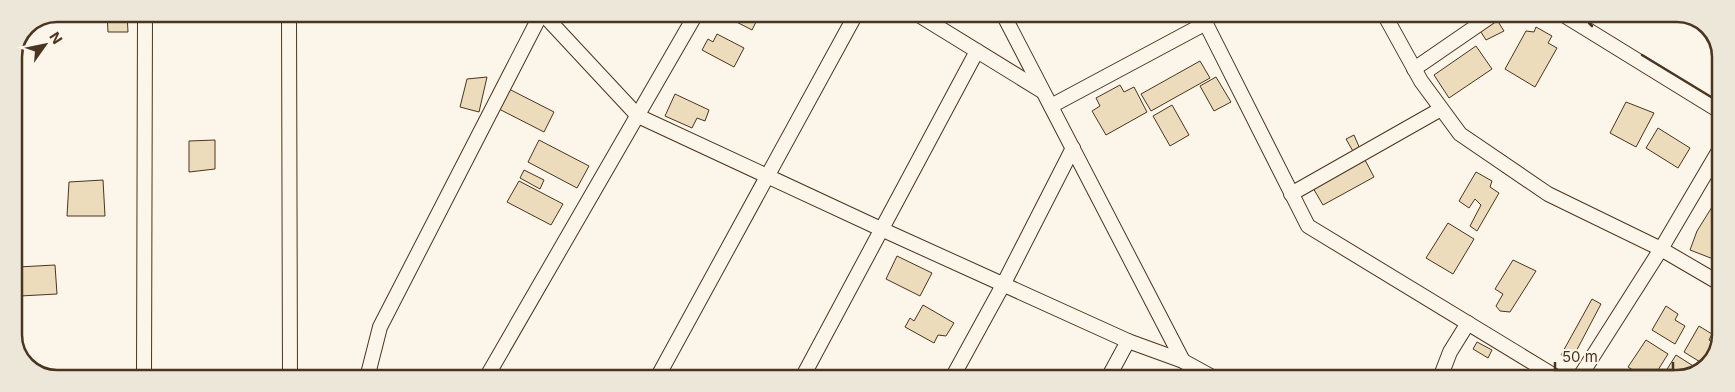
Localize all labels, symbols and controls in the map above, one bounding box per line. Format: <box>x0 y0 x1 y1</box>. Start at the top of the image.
north arrow <box>20 20 70 70</box>
text: N <box>46 29 66 47</box>
scale bar <box>1555 340 1672 372</box>
text: 50 m <box>1562 347 1598 366</box>

